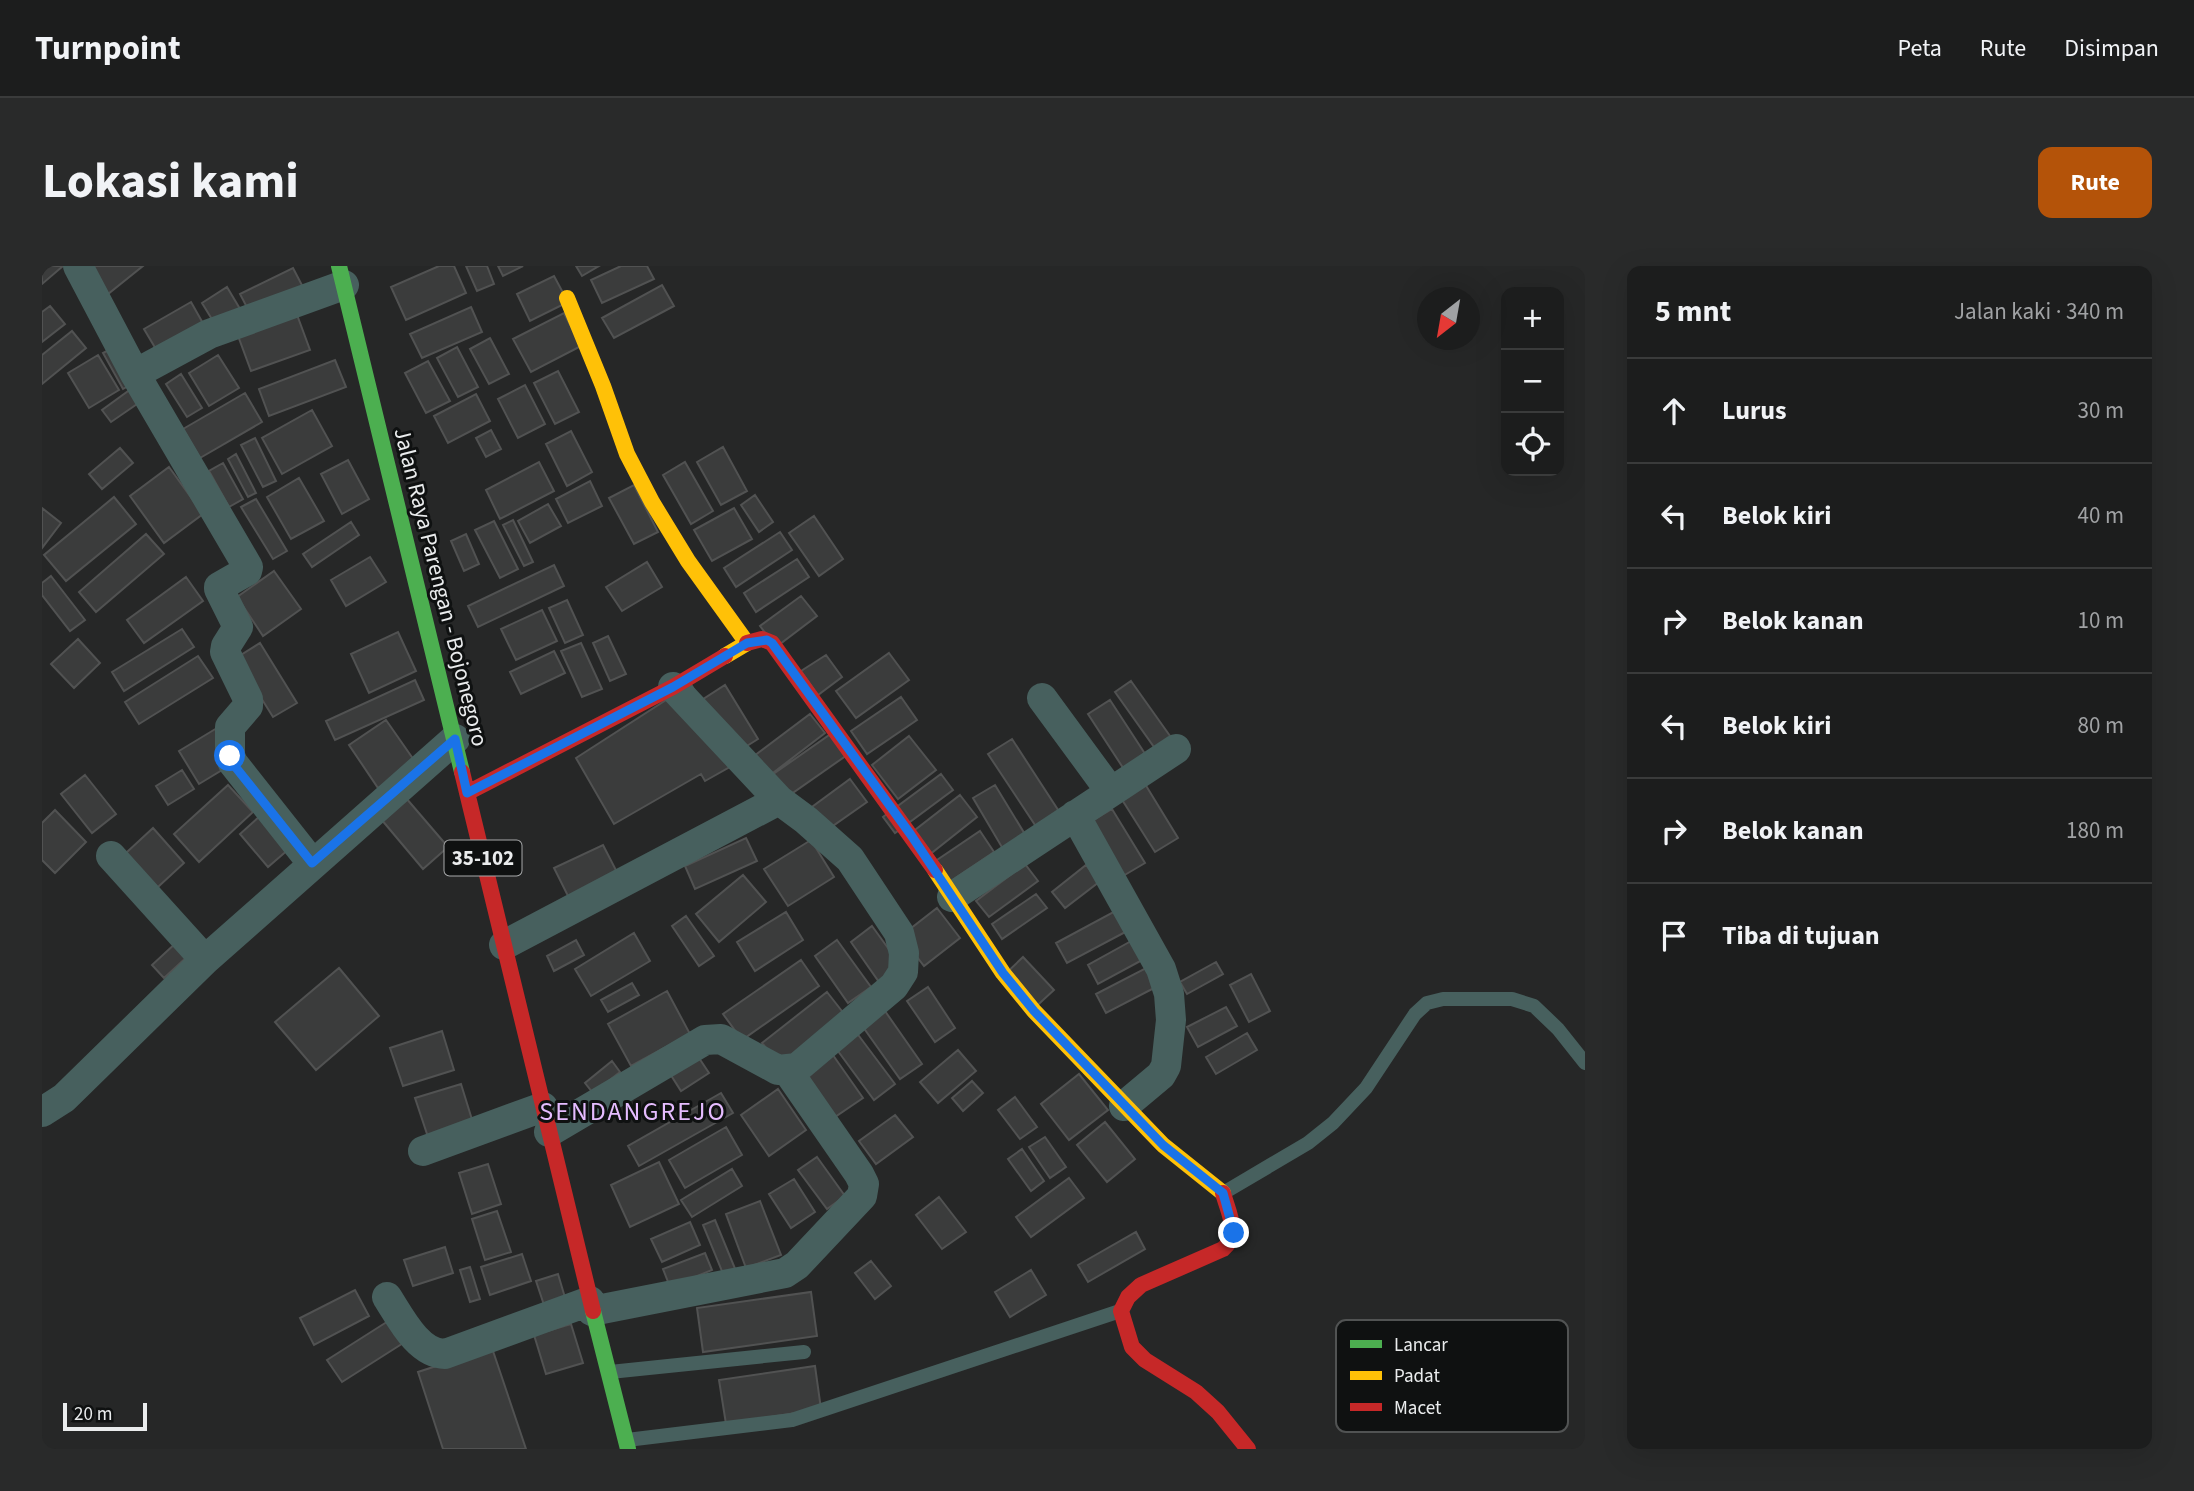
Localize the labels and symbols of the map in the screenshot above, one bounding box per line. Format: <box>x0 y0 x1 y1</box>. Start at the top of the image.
north arrow <box>1417 287 1480 350</box>
street label: Jalan Raya Parengan - Bojonegoro <box>385 424 497 750</box>
route start <box>214 740 245 771</box>
road number: 35-102 <box>444 840 522 876</box>
district label: SENDANGREJO <box>539 1093 727 1130</box>
route end <box>1218 1217 1249 1248</box>
legend <box>1336 1320 1568 1432</box>
text: Lancar <box>1394 1332 1448 1359</box>
text: Padat <box>1394 1363 1440 1390</box>
text: Macet <box>1394 1395 1442 1422</box>
scale bar <box>63 1400 147 1432</box>

